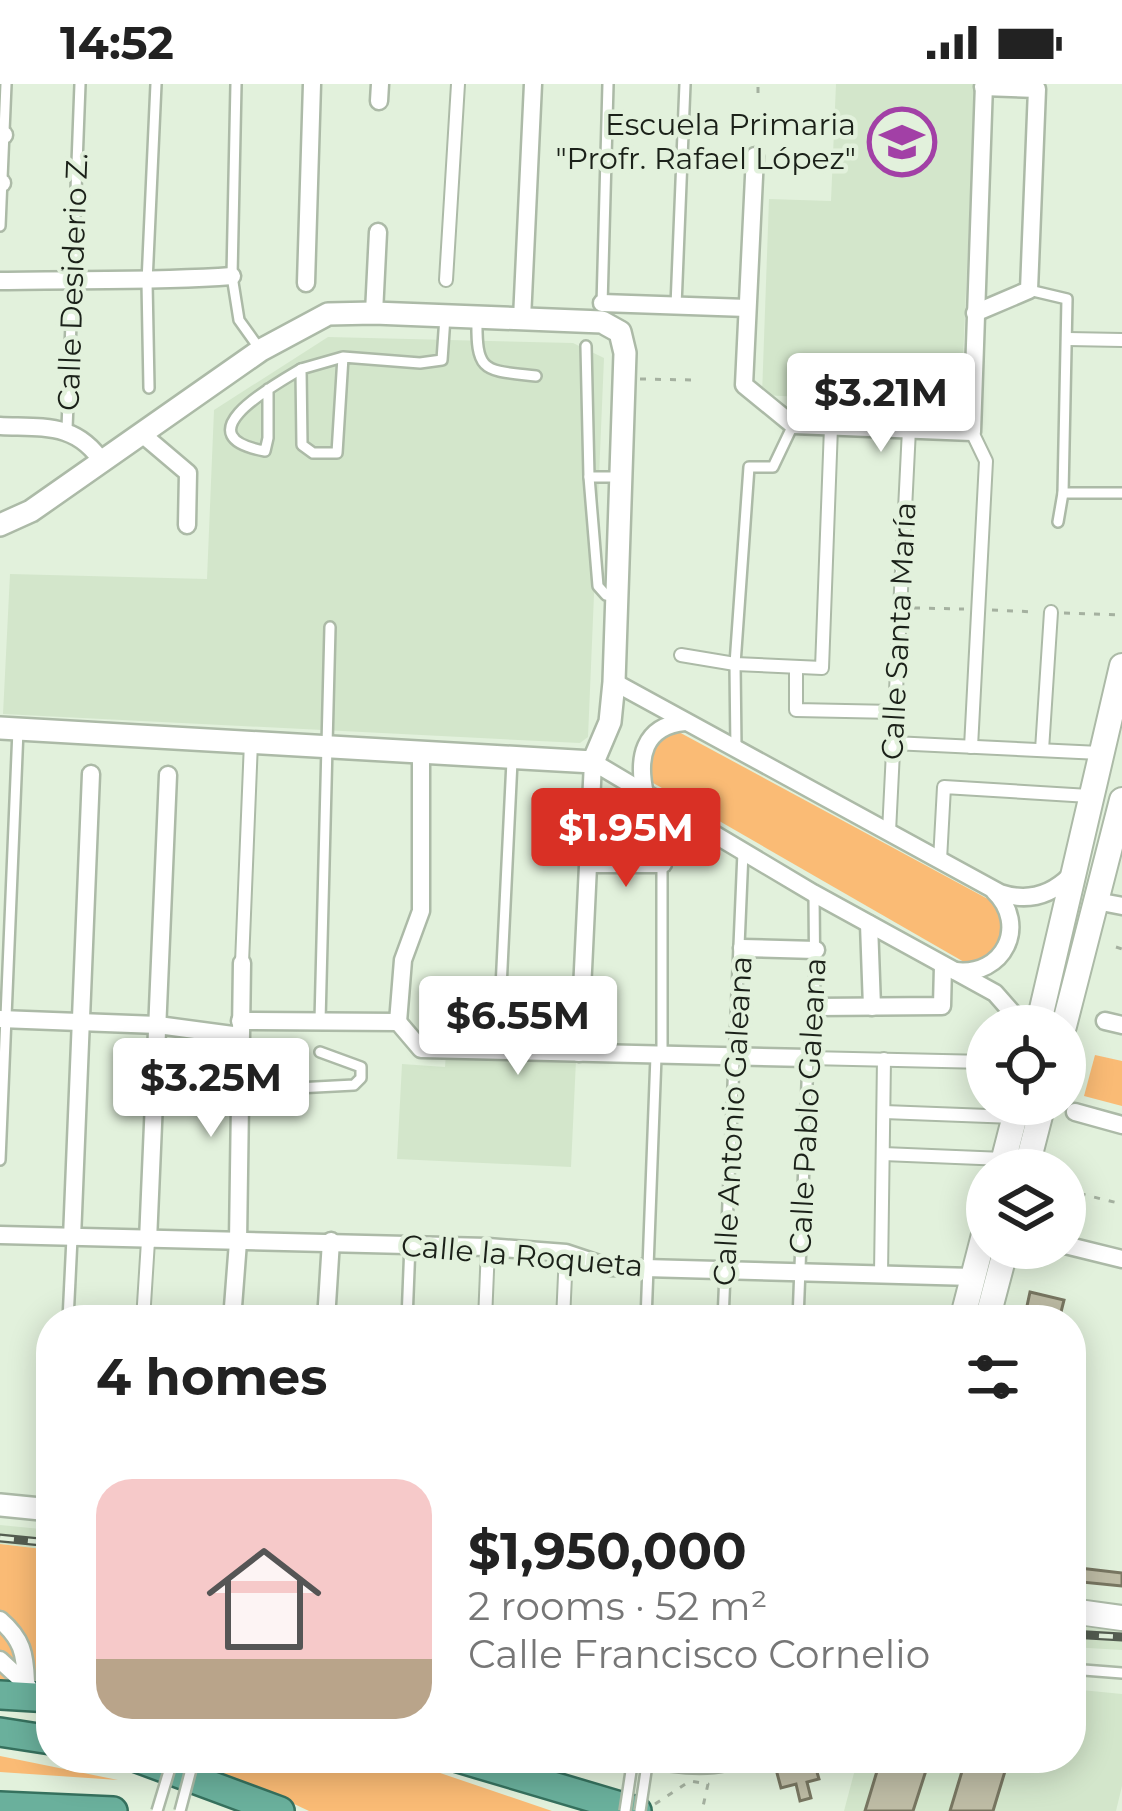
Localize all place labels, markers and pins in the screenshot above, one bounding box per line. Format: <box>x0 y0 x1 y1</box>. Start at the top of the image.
place label: Escuela Primaria "Profr. Rafael López" <box>555 106 856 177</box>
school or university icon: Escuela Primaria "Profr. Rafael López" <box>867 107 937 177</box>
pin: $3.21M <box>783 353 979 455</box>
pin: $1.95M <box>528 788 724 890</box>
pin: $6.55M <box>420 976 616 1078</box>
pin: $3.25M <box>113 1038 309 1140</box>

